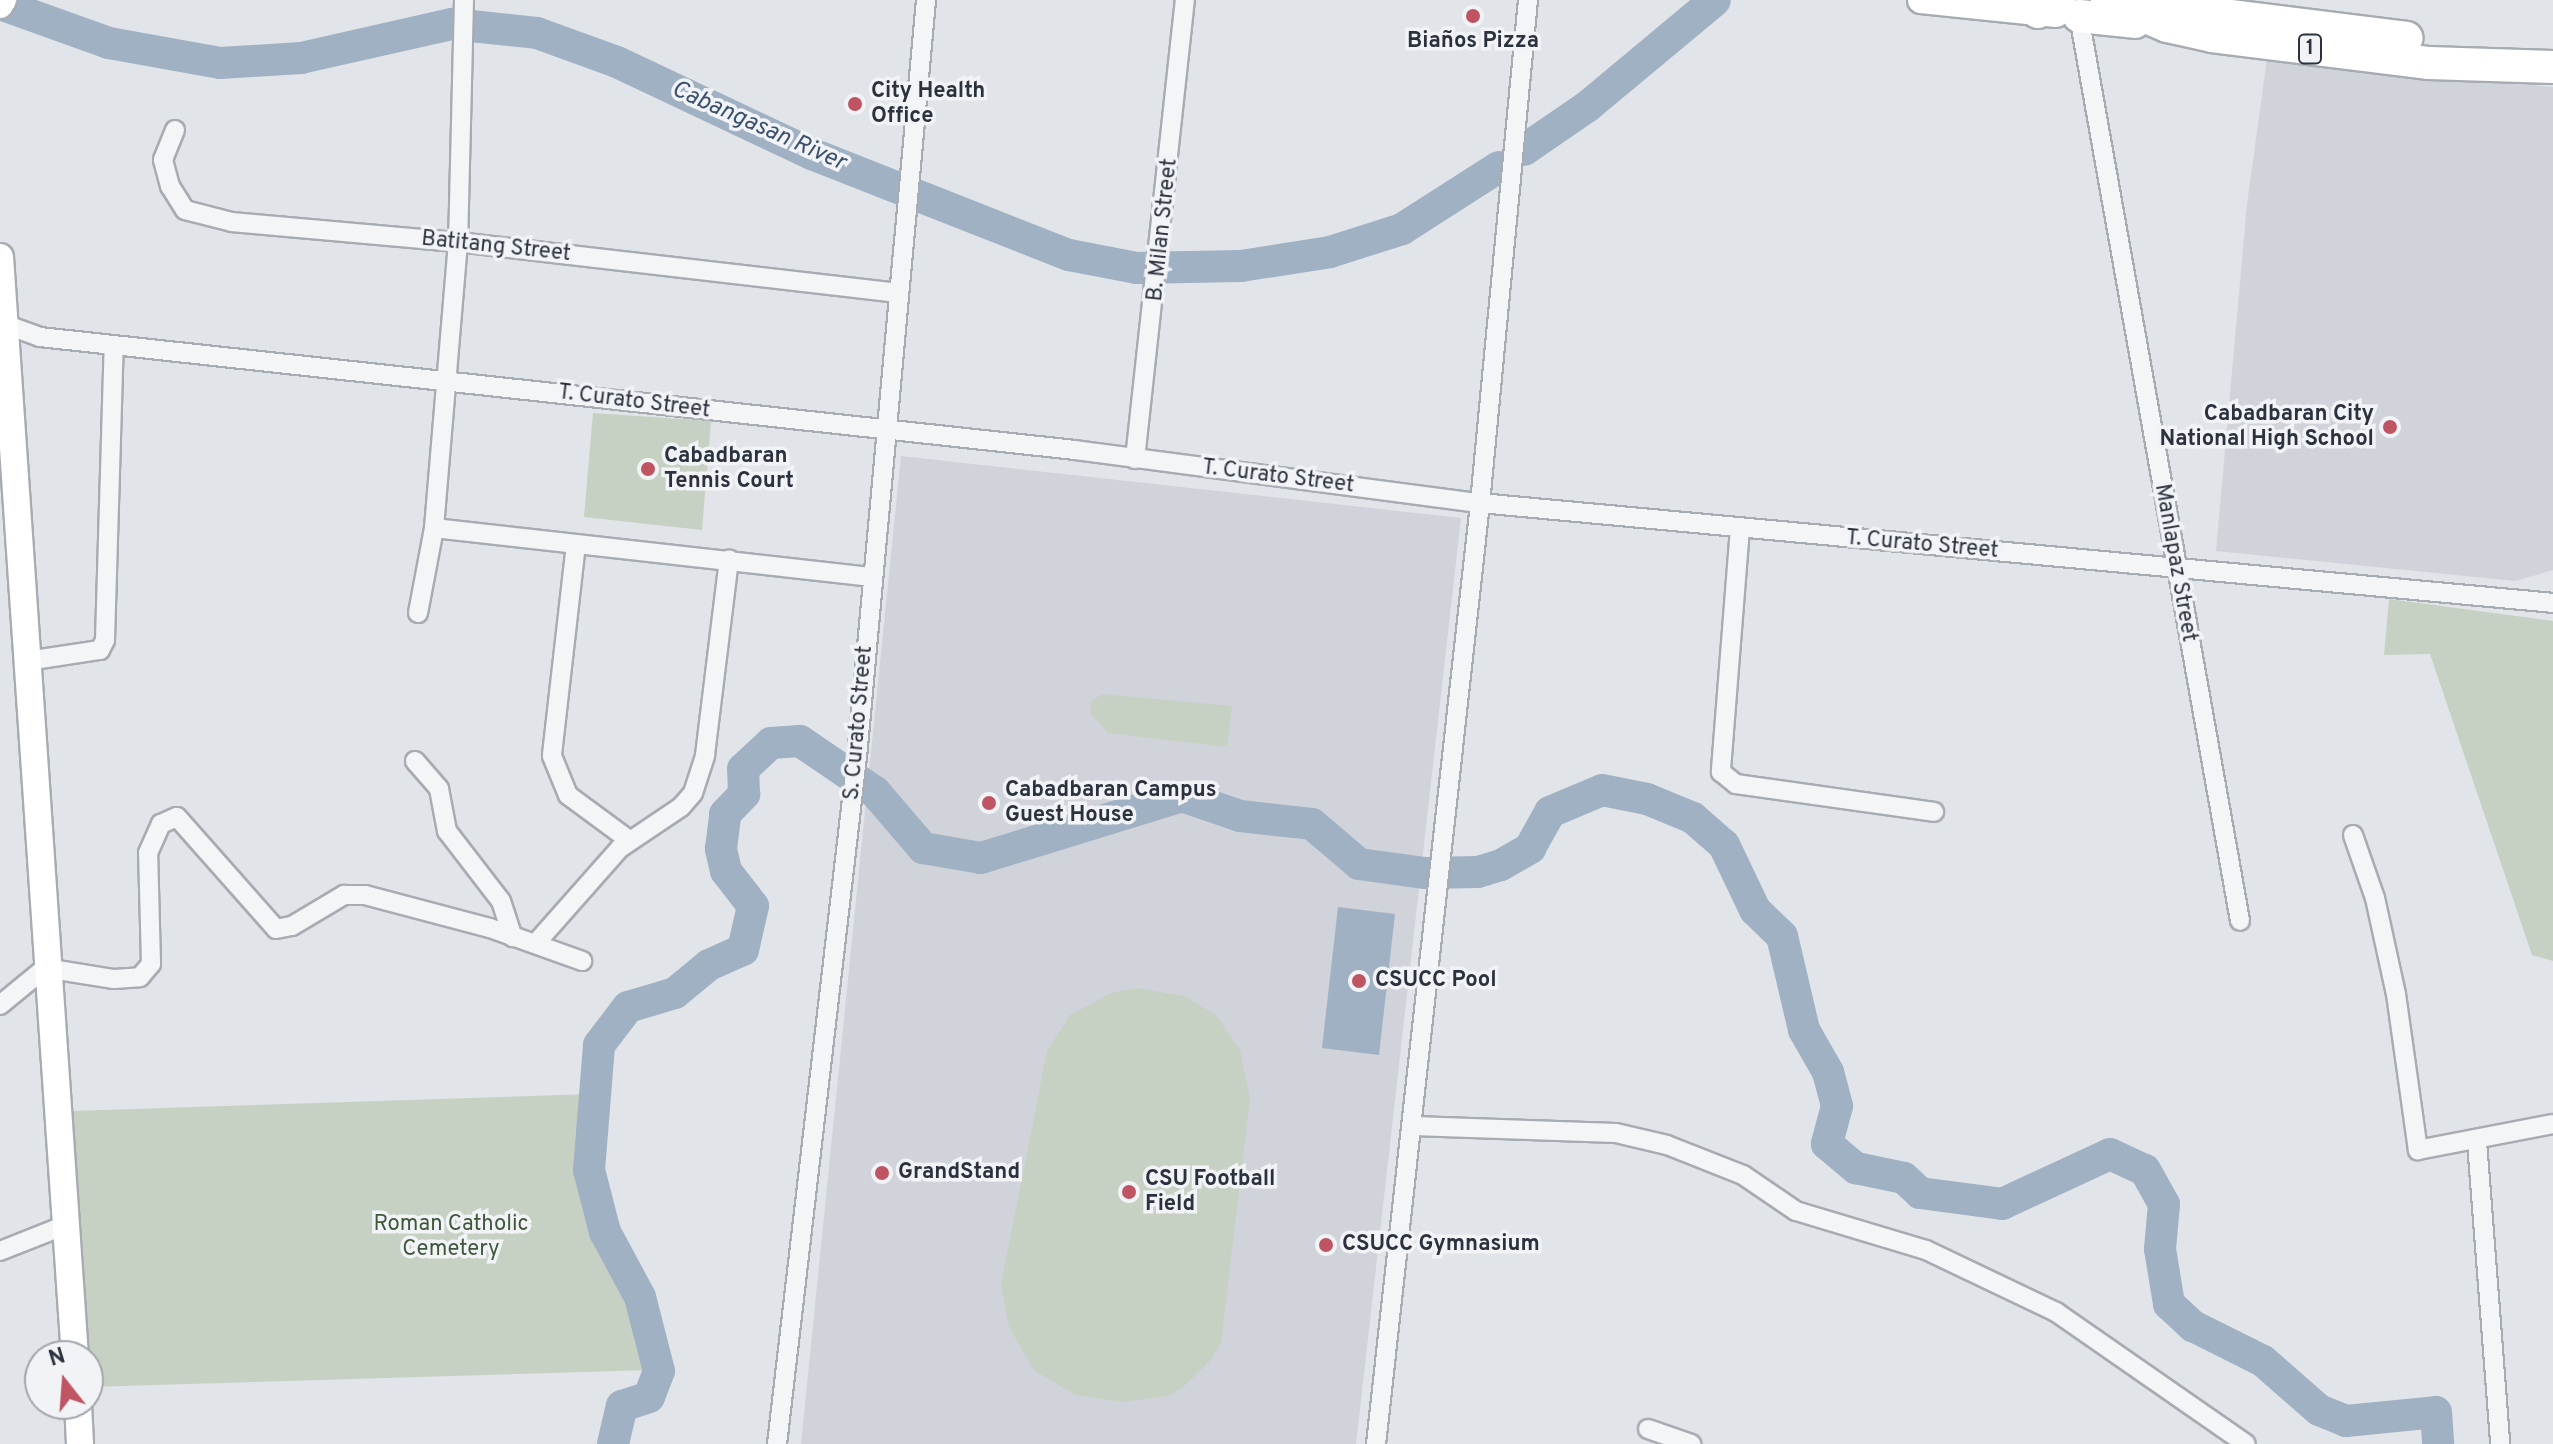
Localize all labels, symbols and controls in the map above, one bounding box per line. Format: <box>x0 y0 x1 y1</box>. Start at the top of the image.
marker: Biaños Pizza <box>1464 7 1482 25</box>
place label: Biaños Pizza <box>1407 29 1539 55</box>
road number: 1 <box>2298 33 2322 65</box>
water label: Cabangasan River <box>667 76 849 178</box>
place label: City Health Office <box>871 78 985 130</box>
marker: City Health Office <box>846 95 864 113</box>
street label: B. Milan Street <box>1142 157 1184 303</box>
street label: Batitang Street <box>420 226 572 268</box>
street label: T. Curato Street <box>556 380 712 424</box>
place label: Cabadbaran City National High School <box>2159 401 2374 452</box>
marker: Cabadbaran City National High School <box>2381 418 2399 436</box>
place label: Cabadbaran Tennis Court <box>664 443 794 494</box>
street label: T. Curato Street <box>1200 455 1356 499</box>
marker: Cabadbaran Tennis Court <box>639 460 657 478</box>
street label: Manlapaz Street <box>2148 482 2202 644</box>
street label: T. Curato Street <box>1845 525 1999 565</box>
street label: S. Curato Street <box>839 645 879 801</box>
place label: Cabadbaran Campus Guest House <box>1005 777 1217 828</box>
marker: Cabadbaran Campus Guest House <box>980 794 998 812</box>
place label: CSUCC Pool <box>1375 968 1497 994</box>
marker: CSUCC Pool <box>1350 972 1368 990</box>
place label: GrandStand <box>898 1160 1020 1186</box>
marker: GrandStand <box>873 1164 891 1182</box>
place label: CSU Football Field <box>1145 1166 1275 1218</box>
marker: CSU Football Field <box>1120 1183 1138 1201</box>
park label: Roman Catholic Cemetery <box>373 1211 529 1262</box>
place label: CSUCC Gymnasium <box>1342 1232 1540 1258</box>
marker: CSUCC Gymnasium <box>1317 1236 1335 1254</box>
north arrow <box>24 1340 104 1420</box>
text: N <box>46 1343 69 1374</box>

